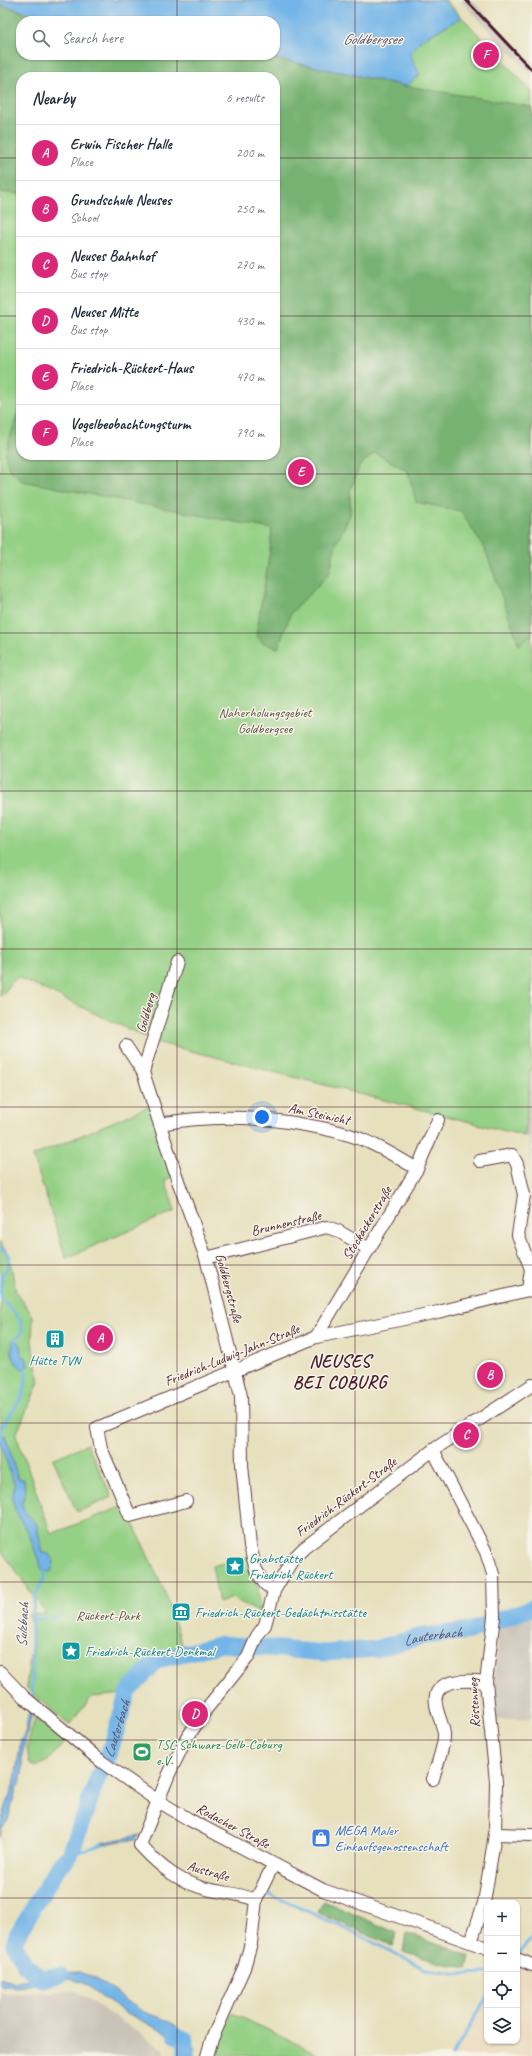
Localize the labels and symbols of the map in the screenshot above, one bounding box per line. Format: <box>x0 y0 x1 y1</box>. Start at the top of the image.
water label: Goldbergsee <box>343 30 403 49</box>
pin: F <box>473 40 499 70</box>
pin: E <box>288 457 314 487</box>
park label: Naherholungsgebiet Goldbergsee <box>219 704 313 737</box>
street label: Goldberg <box>132 990 160 1035</box>
street label: Am Steinicht <box>287 1099 353 1129</box>
your location <box>252 1107 272 1127</box>
street label: Stockäckerstraße <box>338 1182 396 1263</box>
street label: Brunnenstraße <box>249 1206 324 1239</box>
street label: Goldbergstraße <box>212 1252 247 1326</box>
street label: Friedrich-Ludwig-Jahn-Straße <box>162 1320 303 1390</box>
pin: A <box>87 1323 113 1353</box>
building icon: Hütte TVN <box>44 1328 66 1350</box>
district label: NEUSES BEI COBURG <box>293 1350 388 1393</box>
place label: Hütte TVN <box>29 1352 83 1369</box>
pin: B <box>477 1360 503 1390</box>
pin: C <box>453 1420 479 1450</box>
street label: Friedrich-Rückert-Straße <box>292 1453 401 1541</box>
place label: Grabstätte Friedrich Rückert <box>249 1550 334 1583</box>
place icon: Grabstätte Friedrich Rückert <box>224 1555 246 1577</box>
water label: Sulzbach <box>12 1601 34 1648</box>
museum icon: Friedrich-Rückert-Gedächtnisstätte <box>170 1601 192 1623</box>
place label: Friedrich-Rückert-Gedächtnisstätte <box>195 1604 368 1621</box>
park label: Rückert-Park <box>76 1607 141 1624</box>
water label: Lauterbach <box>401 1622 464 1650</box>
place icon: Friedrich-Rückert-Denkmal <box>60 1640 82 1662</box>
place label: Friedrich-Rückert-Denkmal <box>85 1643 217 1660</box>
street label: Röstenweg <box>464 1677 484 1728</box>
water label: Lauterbach <box>99 1696 135 1760</box>
pin: D <box>182 1699 208 1729</box>
place label: TSC Schwarz-Gelb-Coburg e.V. <box>156 1736 283 1769</box>
sports icon: TSC Schwarz-Gelb-Coburg e.V. <box>131 1741 153 1763</box>
street label: Rodacher Straße <box>194 1800 274 1853</box>
place label: MEGA Maler Einkaufsgenossenschaft <box>335 1822 449 1855</box>
shop icon: MEGA Maler Einkaufsgenossenschaft <box>310 1827 332 1849</box>
street label: Austraße <box>185 1857 232 1885</box>

